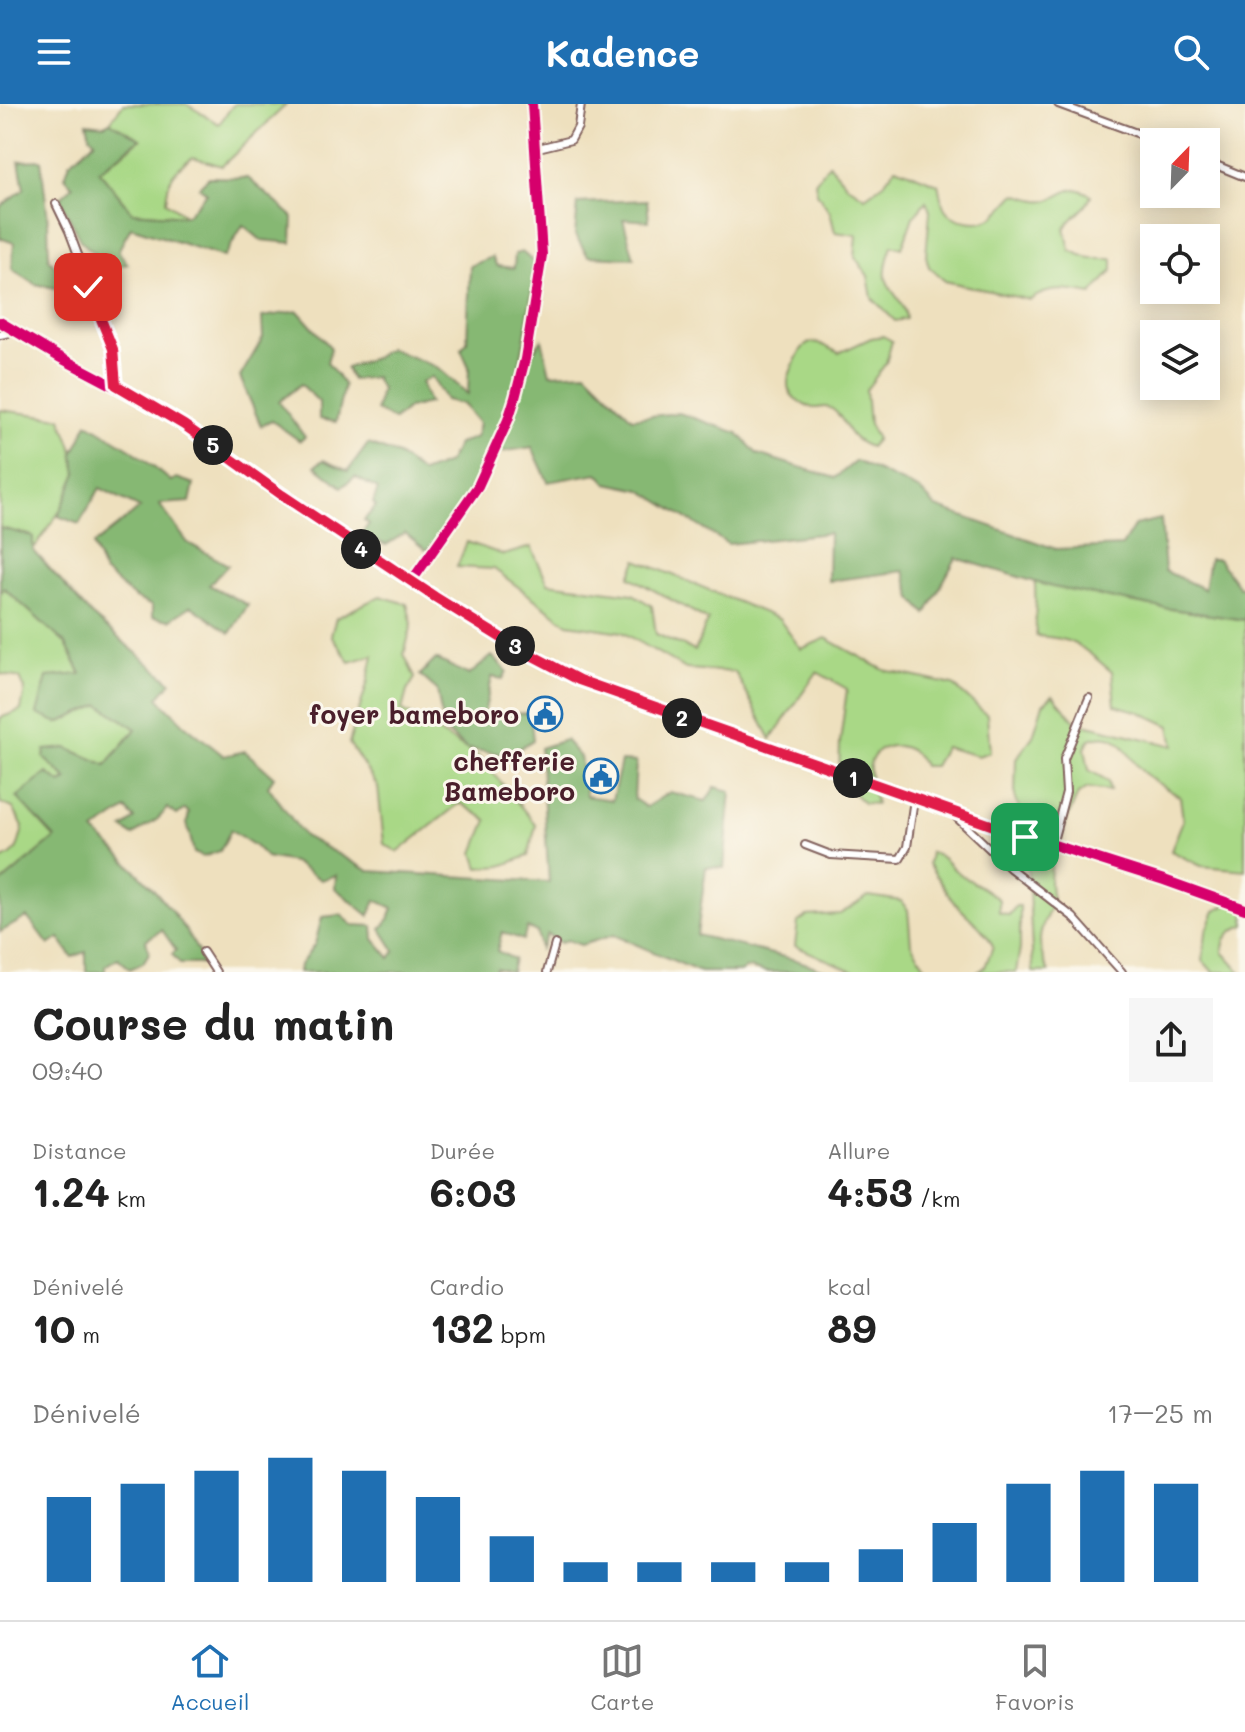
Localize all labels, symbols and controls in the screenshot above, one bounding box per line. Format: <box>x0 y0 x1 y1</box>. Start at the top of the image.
text: Kadence <box>546 29 699 76</box>
icon: menu <box>32 30 76 74</box>
icon: search <box>1169 30 1213 74</box>
north arrow <box>1140 128 1220 208</box>
map controls <box>1140 128 1220 400</box>
button: locate <box>1140 224 1220 304</box>
pin <box>54 253 122 321</box>
icon: check <box>66 265 110 309</box>
button: layers <box>1140 320 1220 400</box>
pin: 5 <box>193 425 233 465</box>
text: 5 <box>207 430 219 459</box>
pin: 4 <box>341 529 381 569</box>
text: 4 <box>354 534 368 563</box>
pin: 3 <box>495 626 535 666</box>
text: 3 <box>508 631 522 660</box>
public building icon: foyer bameboro <box>526 695 564 733</box>
place label: foyer bameboro <box>309 697 519 731</box>
pin: 2 <box>662 698 702 738</box>
text: 2 <box>676 703 688 732</box>
place label: chefferie Bameboro <box>444 744 575 808</box>
public building icon: chefferie Bameboro <box>582 757 620 795</box>
pin: 1 <box>833 758 873 798</box>
text: 1 <box>848 763 858 792</box>
pin <box>991 803 1059 871</box>
icon: arrive <box>1003 815 1047 859</box>
text: Course du matin <box>32 994 394 1051</box>
button: share <box>1129 998 1213 1082</box>
text: 09:40 <box>32 1053 103 1087</box>
text: Distance <box>32 1136 127 1165</box>
text: Durée <box>430 1136 495 1165</box>
text: Allure <box>827 1136 890 1165</box>
text: 1.24 <box>32 1165 110 1217</box>
text: 6:03 <box>430 1165 516 1217</box>
text: 4:53 <box>827 1165 913 1217</box>
text: km <box>110 1184 146 1213</box>
text: /km <box>913 1184 961 1213</box>
text: Dénivelé <box>32 1272 124 1301</box>
text: Cardio <box>430 1272 504 1301</box>
text: kcal <box>827 1272 871 1301</box>
text: 10 <box>32 1301 75 1353</box>
text: 132 <box>430 1301 494 1353</box>
text: 89 <box>827 1301 876 1353</box>
text: m <box>75 1320 100 1349</box>
text: bpm <box>494 1320 546 1349</box>
text: Dénivelé <box>32 1396 141 1430</box>
text: 17–25 m <box>1107 1396 1213 1430</box>
tab: Accueil <box>171 1639 250 1716</box>
tab: Carte <box>591 1639 654 1716</box>
tab: Favoris <box>995 1639 1074 1716</box>

